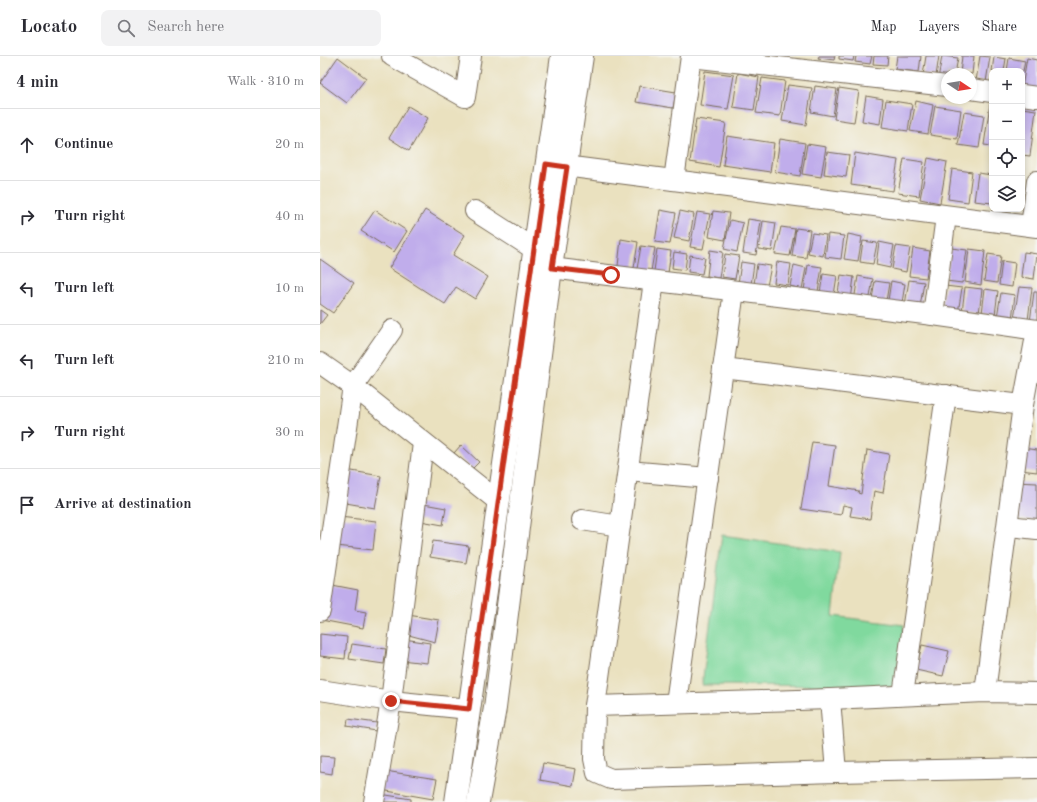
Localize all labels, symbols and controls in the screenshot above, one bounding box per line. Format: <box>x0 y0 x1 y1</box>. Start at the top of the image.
search box <box>101 10 381 46</box>
icon: search <box>115 17 137 39</box>
text: Locato <box>20 18 77 37</box>
text: Search here <box>147 20 224 35</box>
text: Map <box>871 20 897 34</box>
text: Layers <box>919 20 960 34</box>
text: Share <box>982 20 1017 34</box>
north arrow <box>941 68 977 104</box>
map controls <box>989 68 1025 212</box>
button: + <box>989 68 1025 104</box>
text: 4 min <box>16 74 59 91</box>
text: Walk · 310 m <box>227 75 304 88</box>
button: − <box>989 104 1025 140</box>
icon: ahead <box>16 134 38 156</box>
text: Continue <box>54 137 113 152</box>
text: 20 m <box>275 138 304 151</box>
button: locate <box>989 140 1025 176</box>
button: layers <box>989 176 1025 212</box>
icon: right <box>16 206 38 228</box>
text: Turn right <box>54 209 125 224</box>
text: 40 m <box>275 210 304 223</box>
route start <box>602 266 620 284</box>
icon: left <box>16 278 38 300</box>
text: Turn left <box>54 281 114 296</box>
text: 10 m <box>275 282 304 295</box>
icon: left <box>16 350 38 372</box>
text: Turn left <box>54 353 114 368</box>
text: 210 m <box>267 354 304 367</box>
icon: right <box>16 422 38 444</box>
text: Turn right <box>54 425 125 440</box>
text: 30 m <box>275 426 304 439</box>
icon: arrive <box>16 494 38 516</box>
text: Arrive at destination <box>54 497 192 512</box>
route end <box>382 692 400 710</box>

